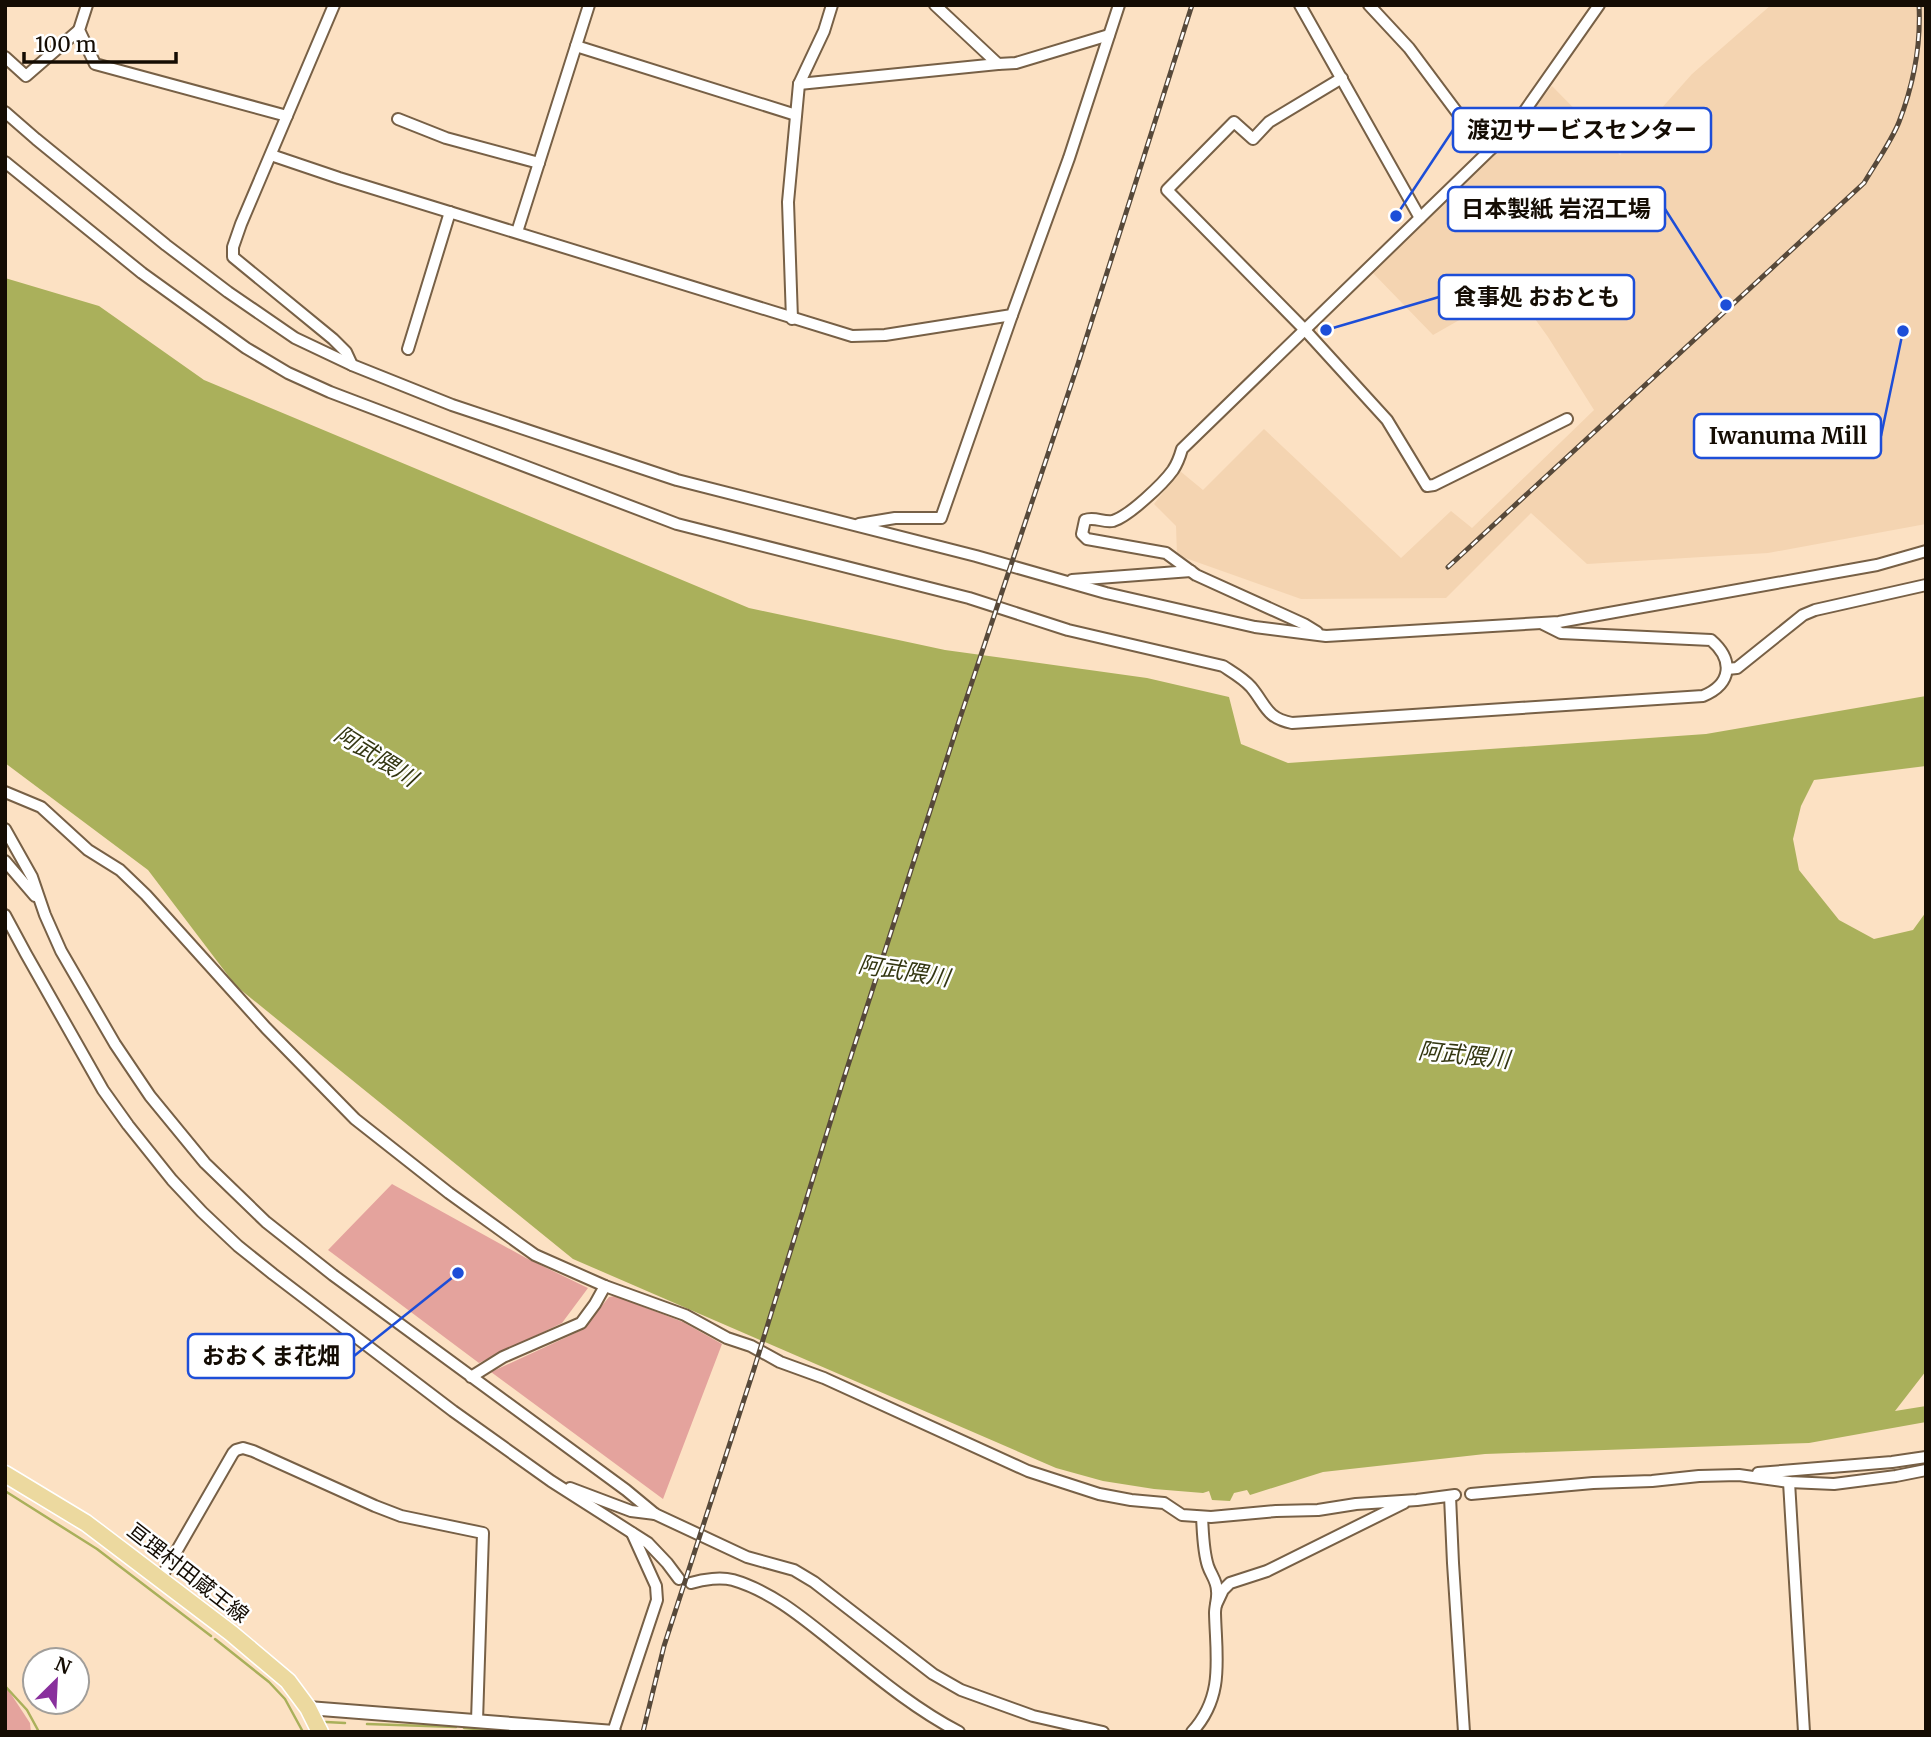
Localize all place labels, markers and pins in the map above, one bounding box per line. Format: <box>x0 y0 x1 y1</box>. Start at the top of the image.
callout: 渡辺サービスセンター <box>1453 108 1711 152</box>
callout: 日本製紙 岩沼工場 <box>1448 187 1665 231</box>
callout: 食事処 おおとも <box>1439 275 1634 319</box>
callout: Iwanuma Mill <box>1694 414 1881 458</box>
callout: おおくま花畑 <box>188 1334 354 1378</box>

